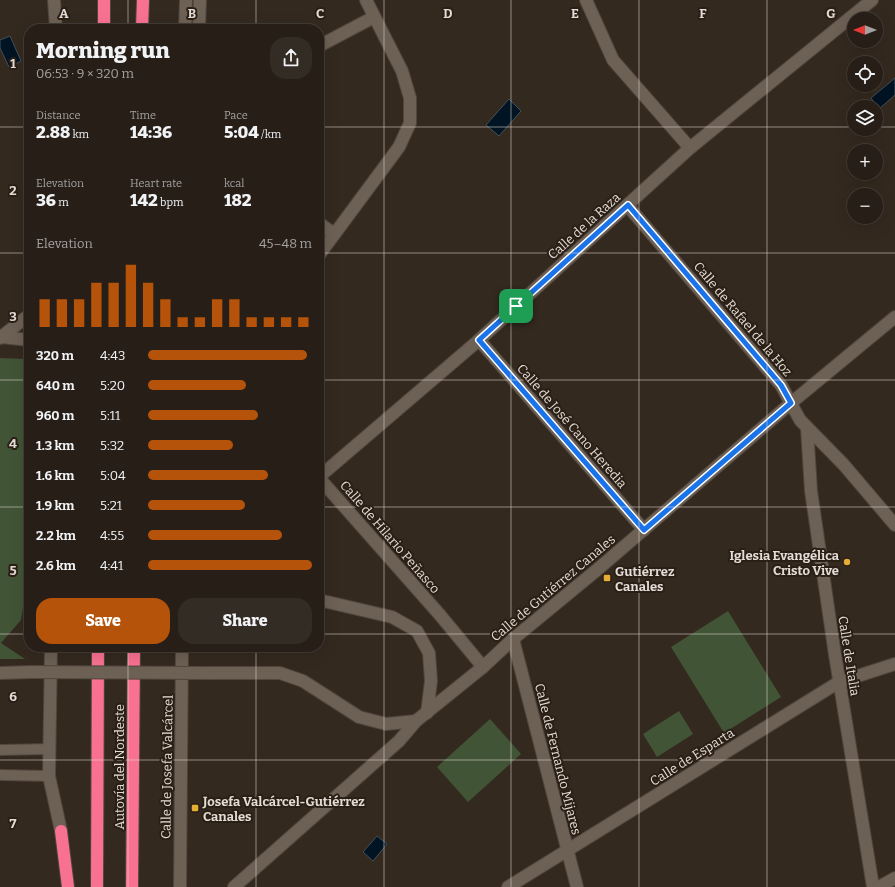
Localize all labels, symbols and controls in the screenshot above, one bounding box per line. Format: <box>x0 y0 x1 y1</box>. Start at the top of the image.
text: A <box>59 6 69 21</box>
text: B <box>188 6 196 21</box>
text: C <box>316 6 324 21</box>
text: D <box>443 6 453 21</box>
text: E <box>571 6 579 21</box>
text: F <box>699 6 707 21</box>
text: G <box>826 6 836 21</box>
north arrow <box>847 12 883 48</box>
map controls <box>847 12 883 224</box>
text: Morning run <box>36 37 169 64</box>
button: share <box>270 37 312 79</box>
text: 1 <box>10 56 16 71</box>
button: locate <box>847 56 883 92</box>
text: 06:53 · 9 × 320 m <box>36 66 134 81</box>
button: layers <box>847 100 883 136</box>
text: Distance <box>36 109 81 122</box>
text: Time <box>130 109 156 122</box>
text: Pace <box>224 109 248 122</box>
text: 2.88 <box>36 122 70 143</box>
text: 14:36 <box>130 122 172 143</box>
text: 5:04 <box>224 122 259 143</box>
text: km <box>70 128 89 141</box>
text: /km <box>259 128 281 141</box>
button: + <box>847 144 883 180</box>
text: Elevation <box>36 177 84 190</box>
text: Heart rate <box>130 177 182 190</box>
text: kcal <box>224 177 244 190</box>
text: 2 <box>9 183 17 198</box>
button: − <box>847 188 883 224</box>
text: 36 <box>36 190 56 211</box>
text: 142 <box>130 190 158 211</box>
text: 182 <box>224 190 252 211</box>
street label: Calle de la Raza <box>545 190 623 262</box>
text: m <box>56 196 69 209</box>
text: bpm <box>158 196 183 209</box>
text: Elevation <box>36 236 93 251</box>
text: 45–48 m <box>259 236 312 251</box>
street label: Calle de Rafael de la Hoz <box>691 259 795 379</box>
pin <box>499 289 533 323</box>
icon: arrive <box>505 295 527 317</box>
text: 3 <box>9 309 17 324</box>
text: 320 m <box>36 348 74 363</box>
text: 4:43 <box>100 348 125 363</box>
street label: Calle de José Cano Heredia <box>514 361 630 491</box>
text: 640 m <box>36 378 75 393</box>
text: 5:20 <box>100 378 125 393</box>
text: 960 m <box>36 408 74 423</box>
text: 5:11 <box>100 408 120 423</box>
text: 4 <box>9 436 17 451</box>
text: 1.3 km <box>36 438 75 453</box>
text: 5:32 <box>100 438 124 453</box>
text: 1.6 km <box>36 468 74 483</box>
text: 5:04 <box>100 468 126 483</box>
street label: Calle de Hilario Peñasco <box>337 478 443 596</box>
text: 1.9 km <box>36 498 74 513</box>
text: 5:21 <box>100 498 122 513</box>
text: 2.2 km <box>36 528 76 543</box>
text: 4:55 <box>100 528 124 543</box>
street label: Calle de Gutiérrez Canales <box>488 532 618 644</box>
place label: Iglesia Evangélica Cristo Vive <box>729 548 840 578</box>
marker: Iglesia Evangélica Cristo Vive <box>842 557 852 567</box>
text: 2.6 km <box>36 558 76 573</box>
text: 4:41 <box>100 558 123 573</box>
text: 5 <box>9 563 17 578</box>
place label: Gutiérrez Canales <box>615 564 675 594</box>
marker: Gutiérrez Canales <box>602 573 612 583</box>
button: Save <box>36 598 170 644</box>
button: Share <box>178 598 312 644</box>
street label: Calle de Italia <box>835 615 863 697</box>
street label: Calle de Fernando Mijares <box>532 682 584 836</box>
text: 6 <box>9 689 17 704</box>
street label: Calle de Josefa Valcárcel <box>158 695 176 839</box>
street label: Autovía del Nordeste <box>112 704 127 830</box>
street label: Calle de Esparta <box>647 725 737 789</box>
place label: Josefa Valcárcel-Gutiérrez Canales <box>202 794 365 824</box>
marker: Josefa Valcárcel-Gutiérrez Canales <box>190 803 200 813</box>
text: 7 <box>10 816 17 831</box>

